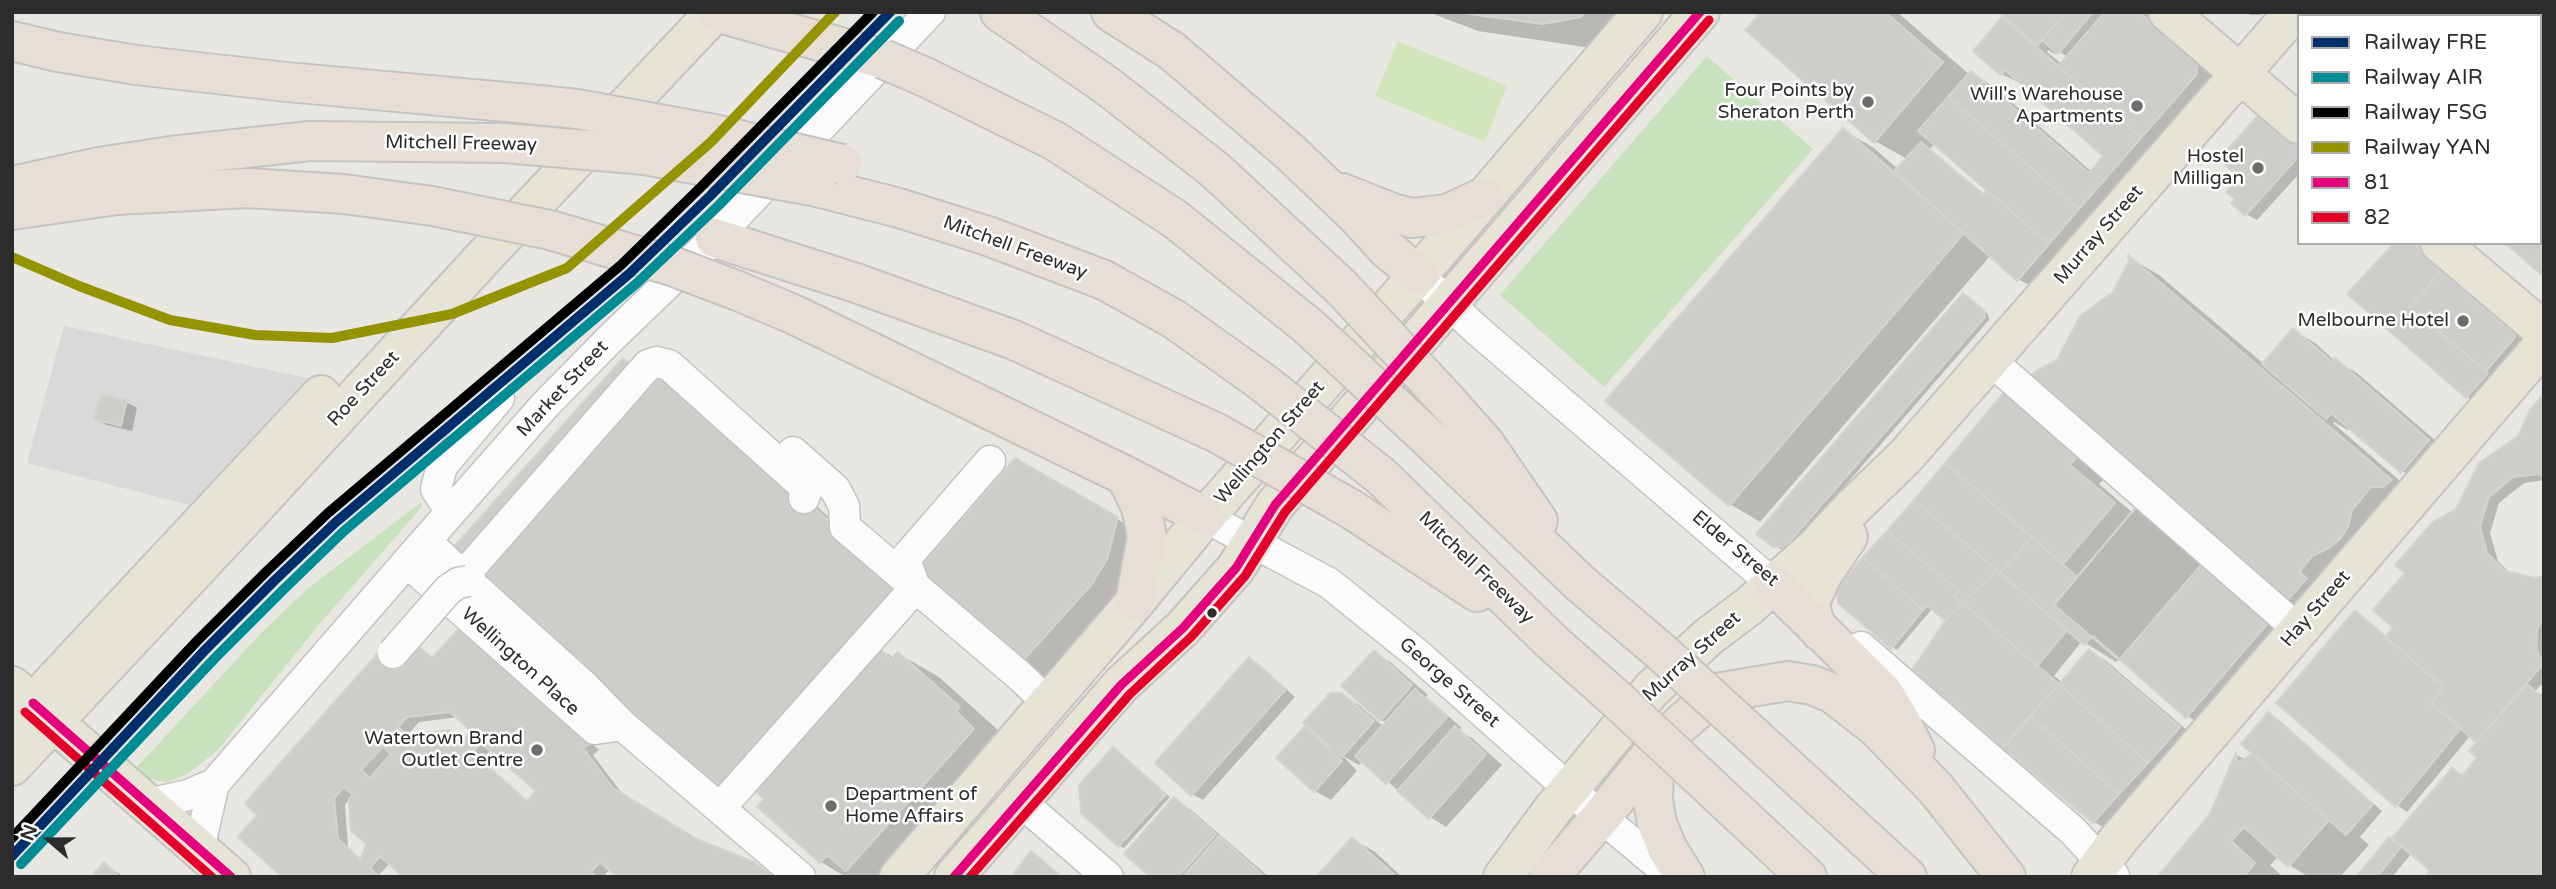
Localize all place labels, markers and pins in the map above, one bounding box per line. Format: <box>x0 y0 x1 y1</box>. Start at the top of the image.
place label: Four Points by Sheraton Perth <box>1718 80 1854 124</box>
place label: Will's Warehouse Apartments <box>1970 84 2123 128</box>
marker: Four Points by Sheraton Perth <box>1860 94 1876 110</box>
marker: Will's Warehouse Apartments <box>2129 98 2145 114</box>
place label: Hostel Milligan <box>2173 146 2244 190</box>
marker: Hostel Milligan <box>2250 160 2266 176</box>
place label: Melbourne Hotel <box>2298 310 2449 332</box>
marker: Melbourne Hotel <box>2455 313 2471 329</box>
unlabelled marker <box>1205 606 1219 620</box>
place label: Watertown Brand Outlet Centre <box>364 728 523 772</box>
marker: Watertown Brand Outlet Centre <box>529 742 545 758</box>
place label: Department of Home Affairs <box>845 784 977 828</box>
marker: Department of Home Affairs <box>823 798 839 814</box>

